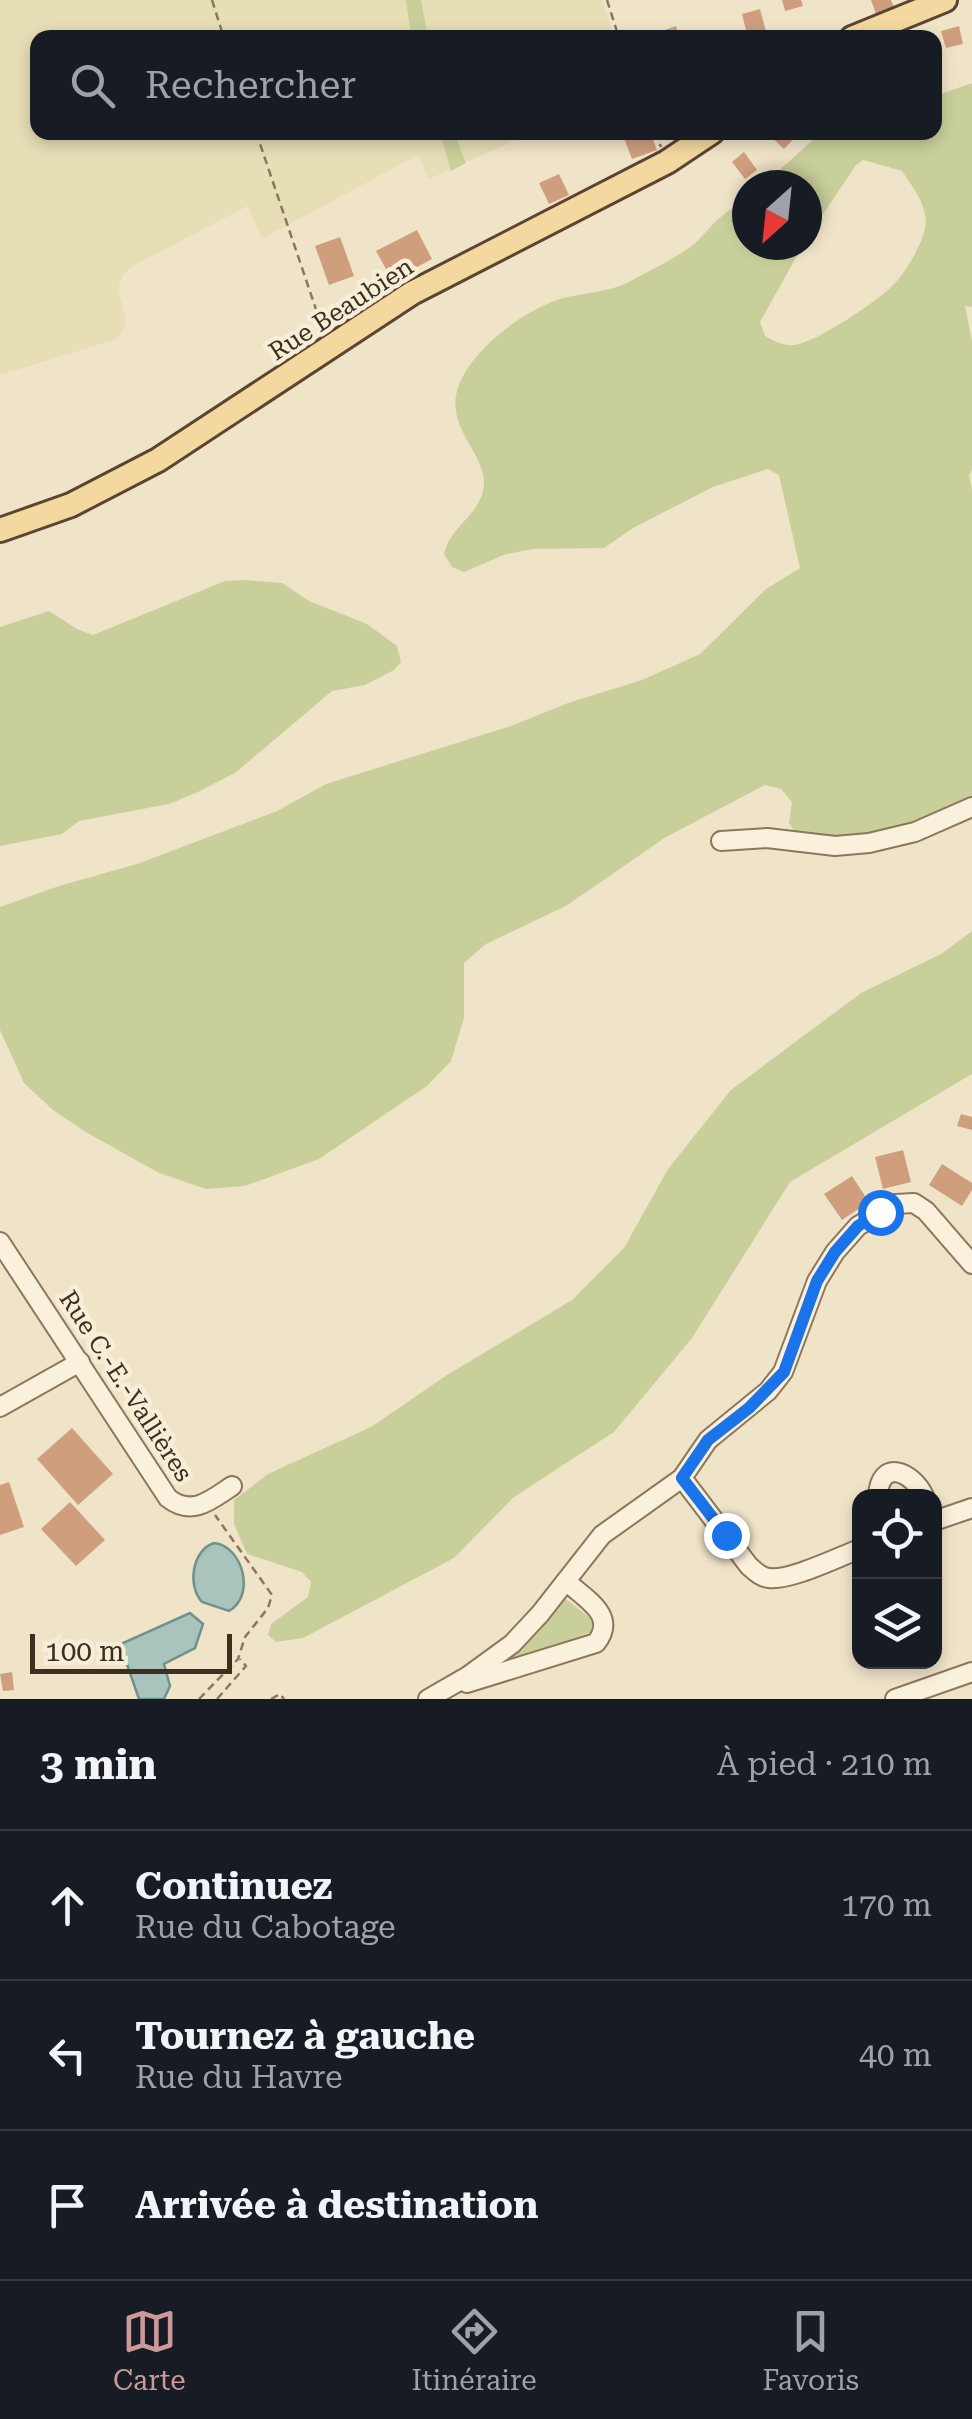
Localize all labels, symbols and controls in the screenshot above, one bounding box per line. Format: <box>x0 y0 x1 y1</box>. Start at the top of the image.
search box <box>30 30 942 140</box>
icon: search <box>65 58 120 113</box>
text: Rechercher <box>145 63 356 107</box>
north arrow <box>732 170 822 260</box>
street label: Rue Beaubien <box>264 252 418 366</box>
route start <box>858 1190 904 1236</box>
street label: Rue C.-E.-Vallières <box>54 1285 199 1487</box>
map controls <box>852 1489 942 1669</box>
button: locate <box>852 1489 942 1579</box>
route end <box>704 1513 750 1559</box>
button: layers <box>852 1579 942 1669</box>
scale bar <box>30 1629 232 1674</box>
text: 100 m <box>45 1635 125 1668</box>
text: 3 min <box>40 1740 157 1789</box>
text: À pied · 210 m <box>717 1745 932 1783</box>
text: Continuez <box>135 1864 332 1908</box>
icon: ahead <box>40 1878 95 1933</box>
text: 170 m <box>841 1886 932 1924</box>
text: Rue du Cabotage <box>135 1908 395 1946</box>
text: Tournez à gauche <box>135 2014 475 2058</box>
icon: left <box>40 2028 95 2083</box>
text: 40 m <box>859 2036 932 2074</box>
text: Rue du Havre <box>135 2058 343 2096</box>
icon: arrive <box>40 2178 95 2233</box>
text: Arrivée à destination <box>135 2183 539 2227</box>
tab: Carte <box>113 2304 186 2397</box>
tab: Itinéraire <box>411 2304 537 2397</box>
tab: Favoris <box>762 2304 859 2397</box>

